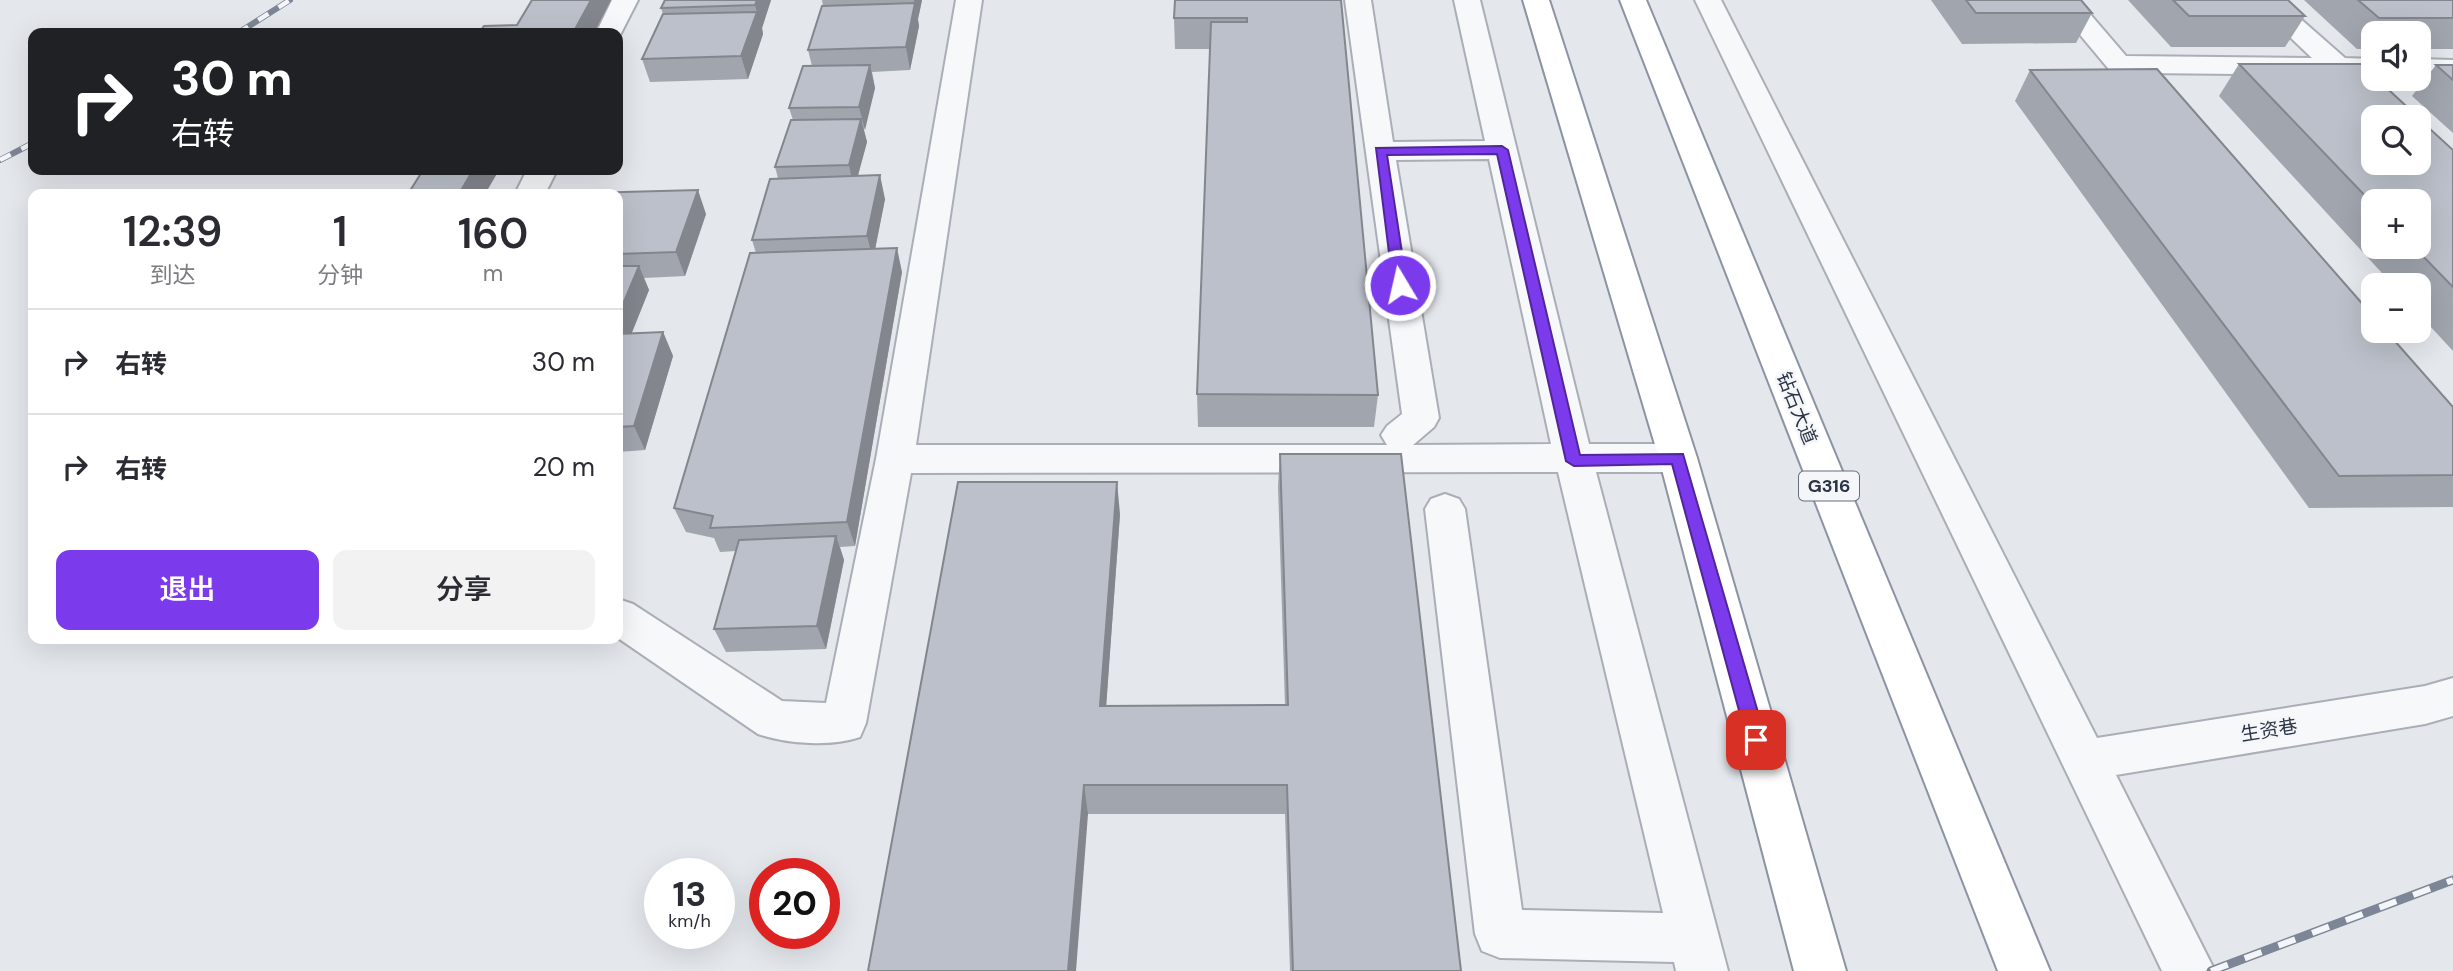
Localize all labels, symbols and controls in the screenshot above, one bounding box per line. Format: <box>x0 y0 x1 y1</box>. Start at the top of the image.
map controls <box>2361 21 2431 343</box>
button: sound <box>2361 21 2431 91</box>
text: 30 m <box>171 46 293 110</box>
icon: right <box>56 56 147 147</box>
button: search <box>2361 105 2431 175</box>
text: 右转 <box>171 113 235 155</box>
button: + <box>2361 189 2431 259</box>
text: 12:39 <box>123 204 222 259</box>
text: 1 <box>333 204 347 259</box>
text: 160 <box>458 206 528 261</box>
position arrow <box>1363 248 1437 322</box>
text: m <box>483 258 503 288</box>
text: 到达 <box>150 260 196 290</box>
text: 分钟 <box>317 260 363 290</box>
button: − <box>2361 273 2431 343</box>
icon: right <box>56 343 94 381</box>
text: 30 m <box>532 345 595 379</box>
text: 右转 <box>115 347 167 381</box>
street label: 钻石大道 <box>1771 368 1823 448</box>
icon: right <box>56 448 94 486</box>
text: 20 m <box>532 450 595 484</box>
text: 右转 <box>115 452 167 486</box>
road number: G316 <box>1799 472 1859 500</box>
button: 退出 <box>56 550 319 630</box>
button: 分享 <box>333 550 595 630</box>
pin <box>1726 710 1786 770</box>
street label: 生资巷 <box>2239 713 2299 747</box>
icon: arrive <box>1737 721 1775 759</box>
speed limit sign: 20 <box>749 858 840 949</box>
text: 13 <box>673 871 706 917</box>
text: km/h <box>668 909 711 933</box>

